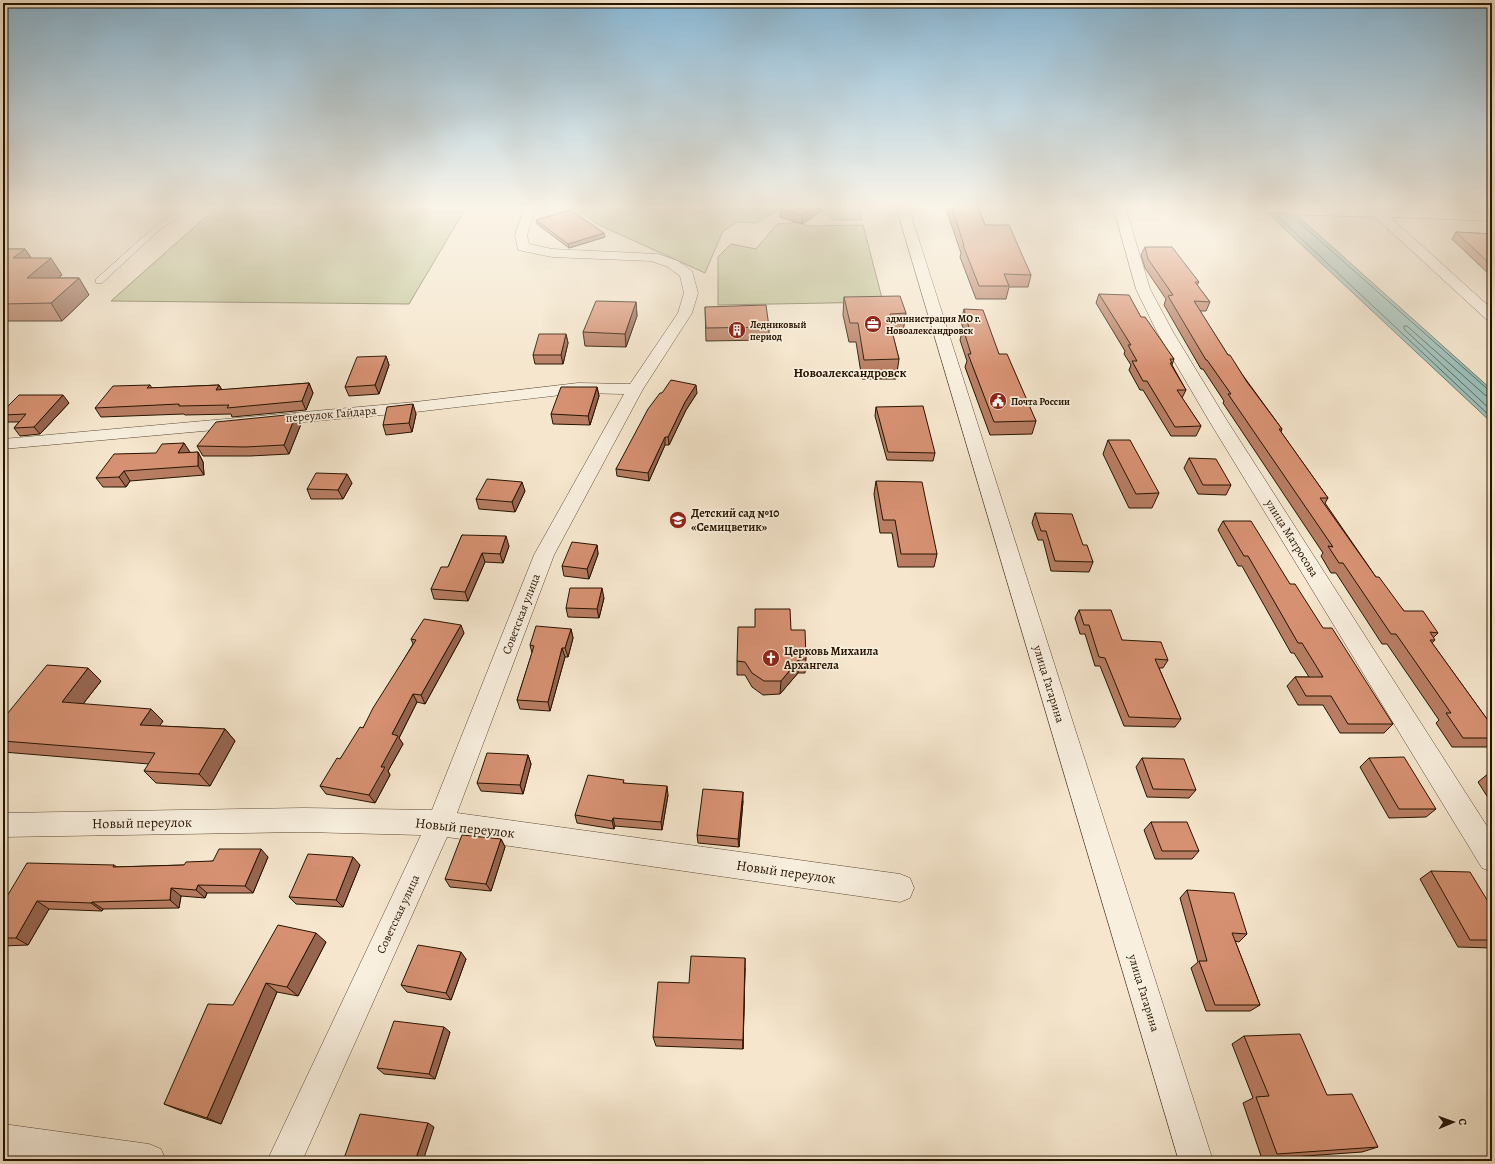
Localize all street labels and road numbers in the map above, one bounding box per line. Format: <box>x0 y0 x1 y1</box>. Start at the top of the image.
street label: переулок Гайдара <box>285 402 378 426</box>
street label: улица Матросова <box>1261 495 1323 580</box>
street label: Советская улица <box>498 571 544 657</box>
street label: улица Гагарина <box>1029 642 1069 725</box>
street label: Новый переулок <box>92 813 192 833</box>
street label: Новый переулок <box>414 813 516 843</box>
street label: Новый переулок <box>735 856 837 888</box>
street label: Советская улица <box>373 872 423 956</box>
street label: улица Гагарина <box>1124 951 1164 1034</box>

